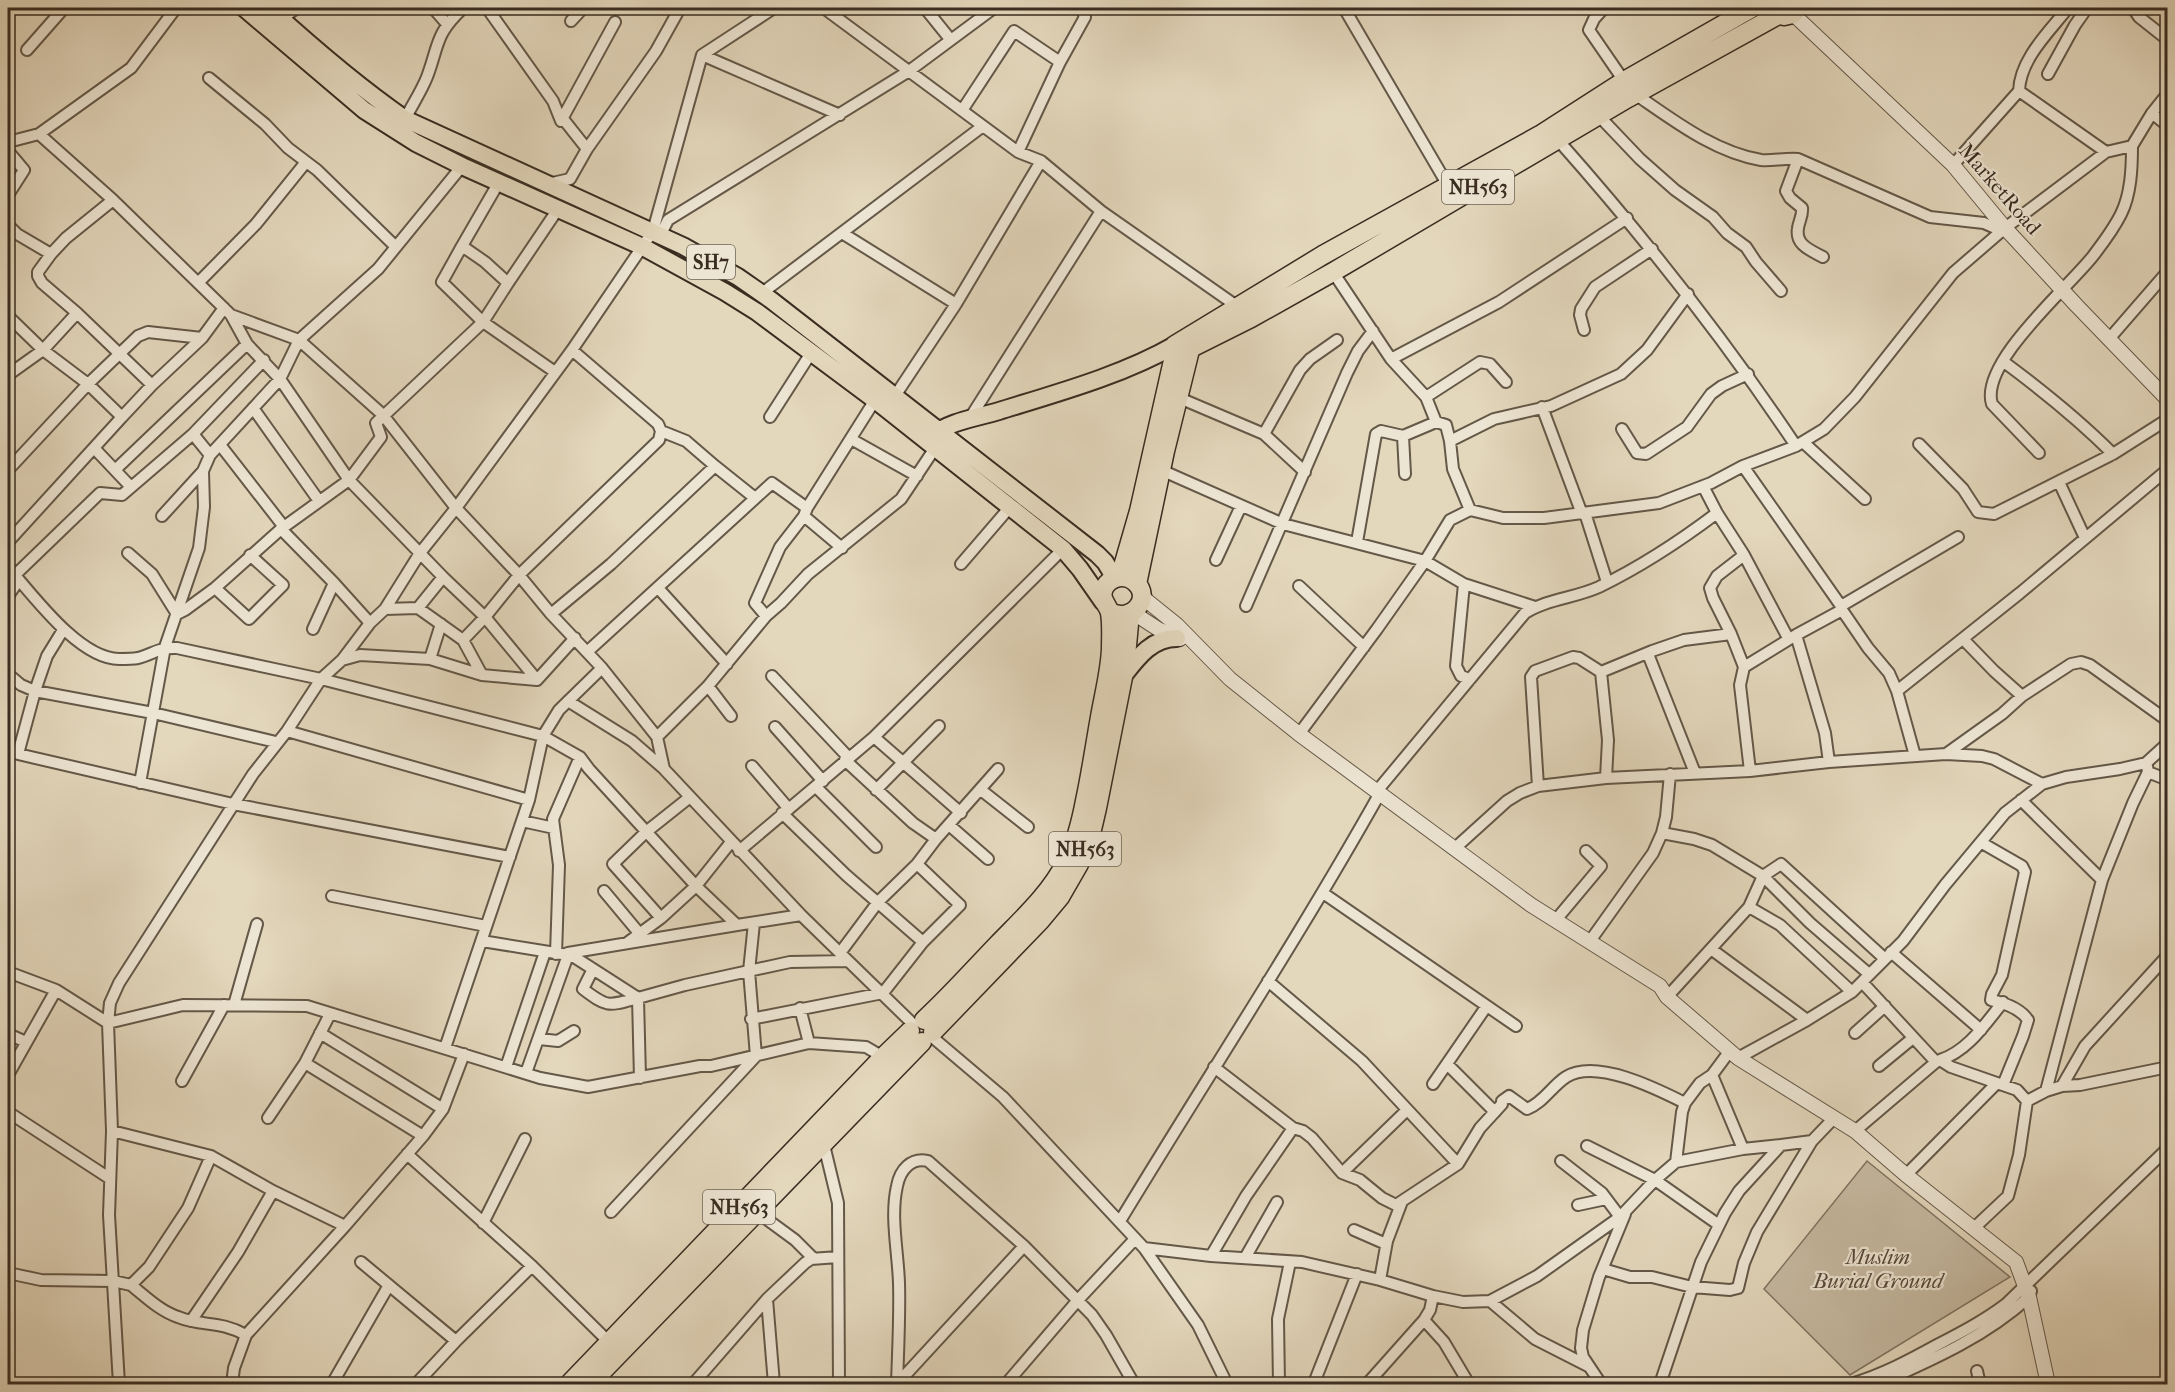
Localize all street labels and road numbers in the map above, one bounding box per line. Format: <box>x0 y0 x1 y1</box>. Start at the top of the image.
street label: MarketRoad <box>1954 139 2046 240</box>
road number: NH563 <box>1442 170 1514 204</box>
road number: SH7 <box>687 245 735 279</box>
road number: NH563 <box>1049 832 1121 866</box>
road number: NH563 <box>703 1190 775 1224</box>

